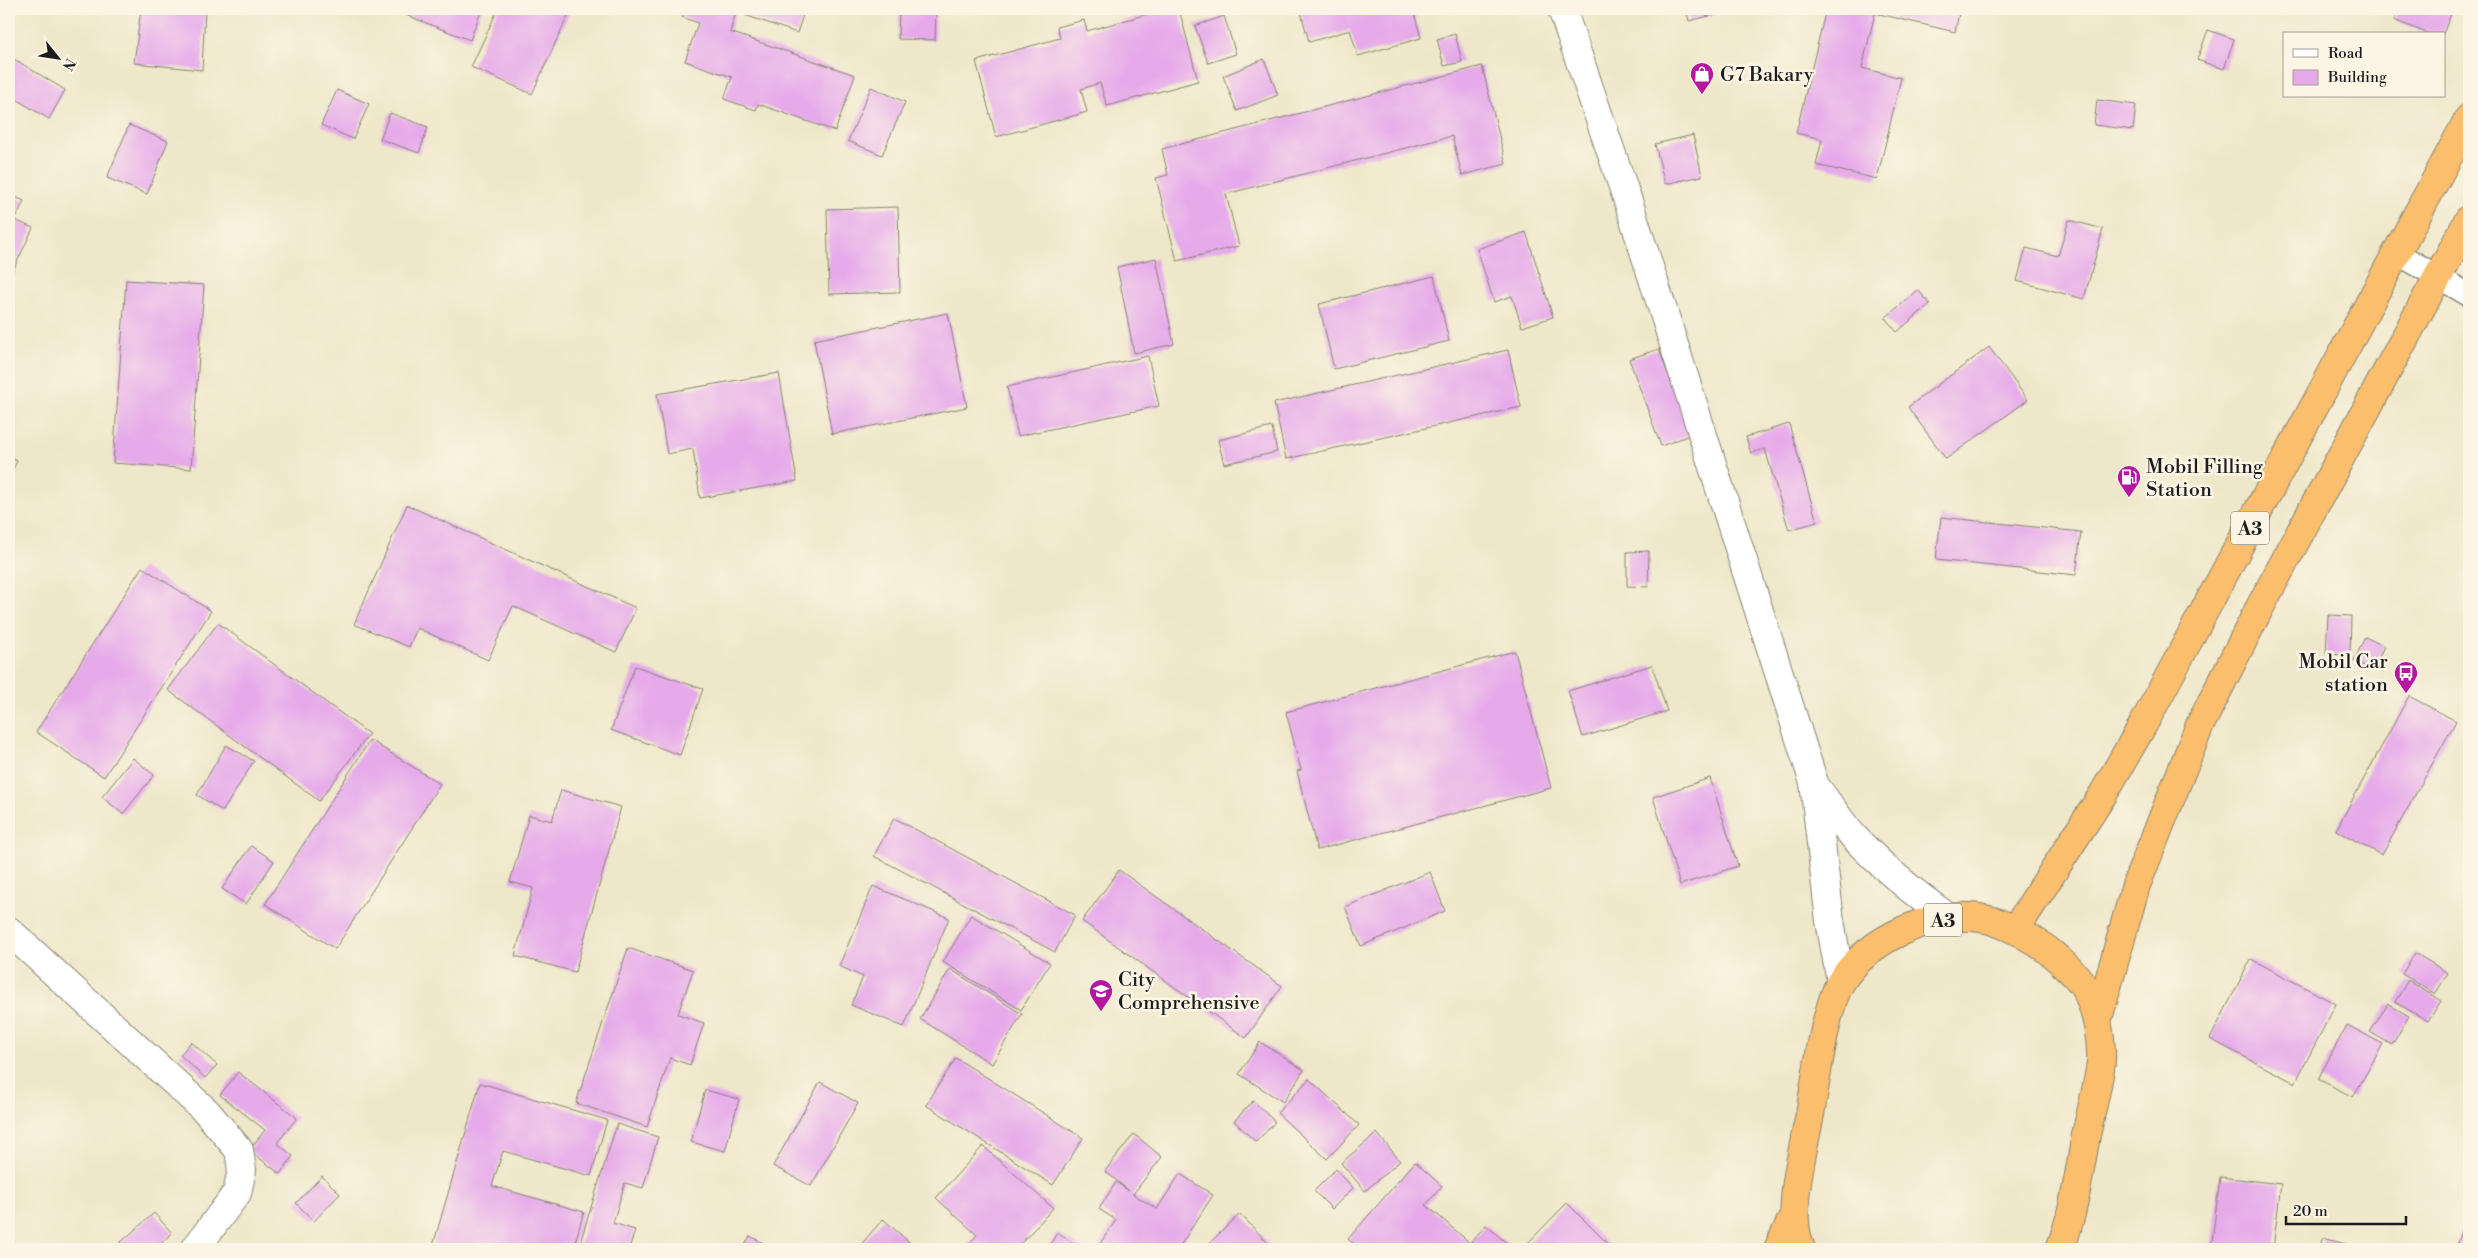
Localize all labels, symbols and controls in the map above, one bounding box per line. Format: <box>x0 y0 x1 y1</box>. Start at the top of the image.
north arrow <box>32 32 82 82</box>
legend <box>2283 32 2446 98</box>
text: Road <box>2328 44 2363 63</box>
text: N <box>58 55 79 73</box>
shop icon: G7 Bakary <box>1689 61 1715 95</box>
place label: G7 Bakary <box>1720 63 1814 88</box>
text: Building <box>2327 68 2387 87</box>
place label: Mobil Filling Station <box>2146 455 2264 503</box>
fuel station icon: Mobil Filling Station <box>2116 464 2142 498</box>
road number: A3 <box>2231 512 2269 544</box>
place label: Mobil Car station <box>2299 650 2388 698</box>
bus stop icon: Mobil Car station <box>2393 660 2419 694</box>
road number: A3 <box>1924 904 1962 936</box>
place label: City Comprehensive <box>1118 968 1260 1016</box>
school or university icon: City Comprehensive <box>1088 978 1114 1012</box>
scale bar <box>2286 1193 2406 1225</box>
text: 20 m <box>2293 1202 2328 1221</box>

